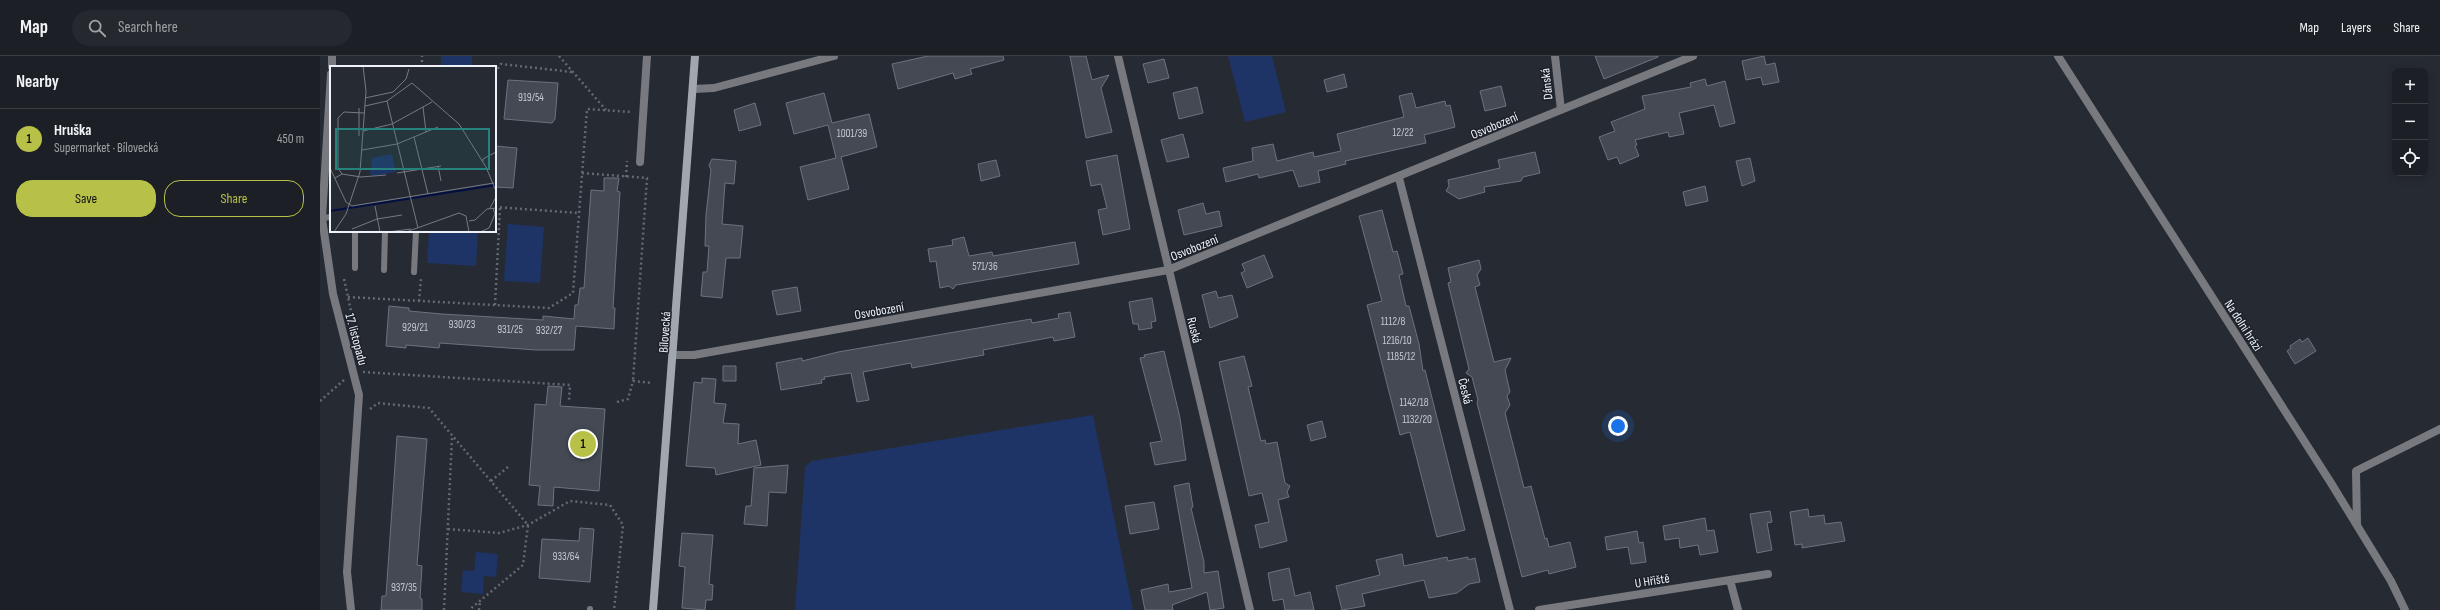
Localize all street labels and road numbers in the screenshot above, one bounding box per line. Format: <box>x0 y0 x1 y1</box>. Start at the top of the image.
street label: Dánská <box>1537 67 1557 100</box>
street label: Osvobození <box>1468 109 1521 143</box>
street label: Osvobození <box>1168 231 1221 265</box>
street label: Na dolni hrázi <box>2221 297 2266 354</box>
street label: Osvobození <box>853 299 906 323</box>
street label: 17. listopadu <box>341 311 371 367</box>
street label: Bílovecká <box>656 311 674 353</box>
street label: Ruská <box>1183 316 1205 345</box>
street label: Česká <box>1454 376 1477 406</box>
street label: U Hřiště <box>1634 570 1671 592</box>

